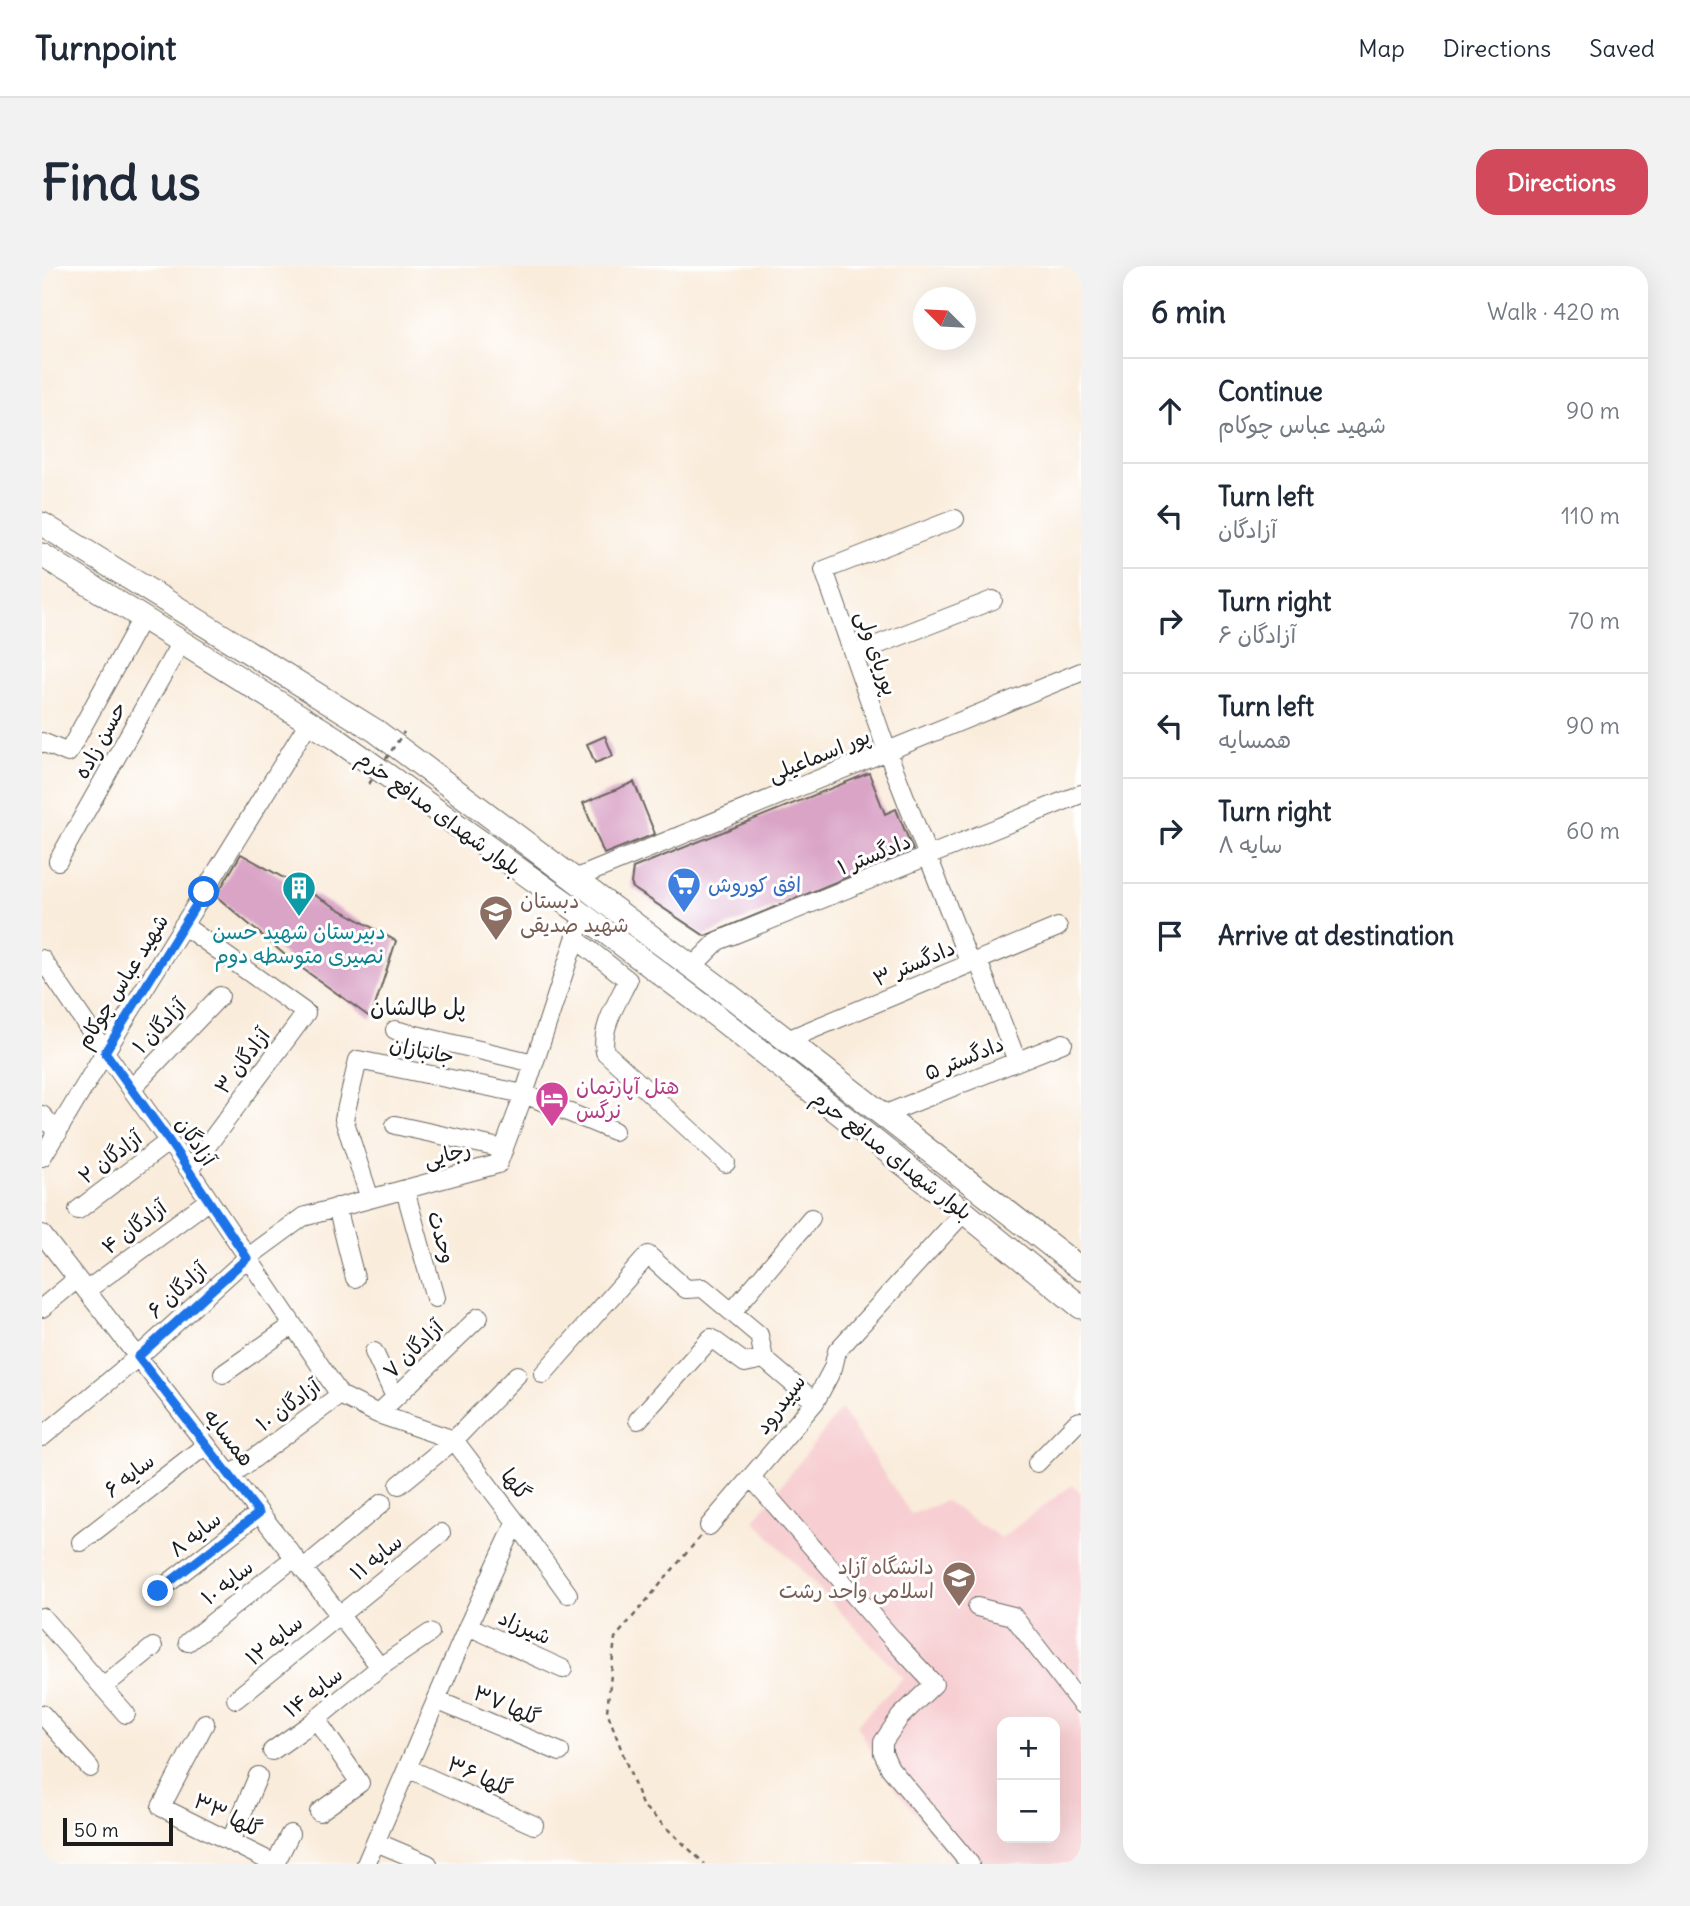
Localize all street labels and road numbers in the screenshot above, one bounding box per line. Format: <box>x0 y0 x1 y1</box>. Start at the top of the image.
street label: پوریای ولی <box>849 607 904 699</box>
street label: حسن زاده <box>68 696 132 784</box>
street label: پور اسماعیلی <box>764 722 874 789</box>
street label: بلوار شهدای مدافع حرم <box>350 744 526 884</box>
street label: دادگستر ۱ <box>833 827 915 881</box>
street label: شهید عباس چوکام <box>70 909 177 1055</box>
street label: دادگستر ۳ <box>869 934 959 992</box>
street label: آزادگان ۱ <box>126 992 192 1059</box>
street label: آزادگان ۳ <box>208 1022 276 1099</box>
street label: جانبازان <box>387 1030 457 1070</box>
street label: دادگستر ۵ <box>920 1030 1008 1086</box>
street label: بلوار شهدای مدافع حرم <box>804 1084 978 1228</box>
street label: آزادگان <box>170 1111 223 1171</box>
street label: آزادگان ۲ <box>73 1124 148 1190</box>
street label: رجایی <box>421 1135 474 1174</box>
street label: آزادگان ۴ <box>96 1193 172 1260</box>
street label: وحدت <box>422 1208 462 1266</box>
street label: آزادگان ۶ <box>141 1256 213 1324</box>
street label: آزادگان ۷ <box>377 1313 449 1384</box>
street label: سپیدرود <box>749 1369 812 1440</box>
street label: آزادگان ۱۰ <box>250 1372 326 1437</box>
street label: همسایه <box>198 1402 260 1472</box>
street label: سایه ۶ <box>98 1447 160 1503</box>
street label: گلها <box>495 1463 537 1505</box>
street label: سایه ۸ <box>163 1505 227 1563</box>
street label: سایه ۱۱ <box>344 1528 408 1586</box>
street label: سایه ۱۰ <box>196 1553 258 1611</box>
street label: شیرزاد <box>495 1604 555 1650</box>
street label: سایه ۱۲ <box>240 1609 308 1671</box>
street label: سایه ۱۴ <box>278 1661 348 1723</box>
street label: گلها ۳۷ <box>469 1679 545 1731</box>
street label: گلها ۳۶ <box>443 1750 517 1802</box>
street label: گلها ۳۳ <box>189 1787 267 1843</box>

